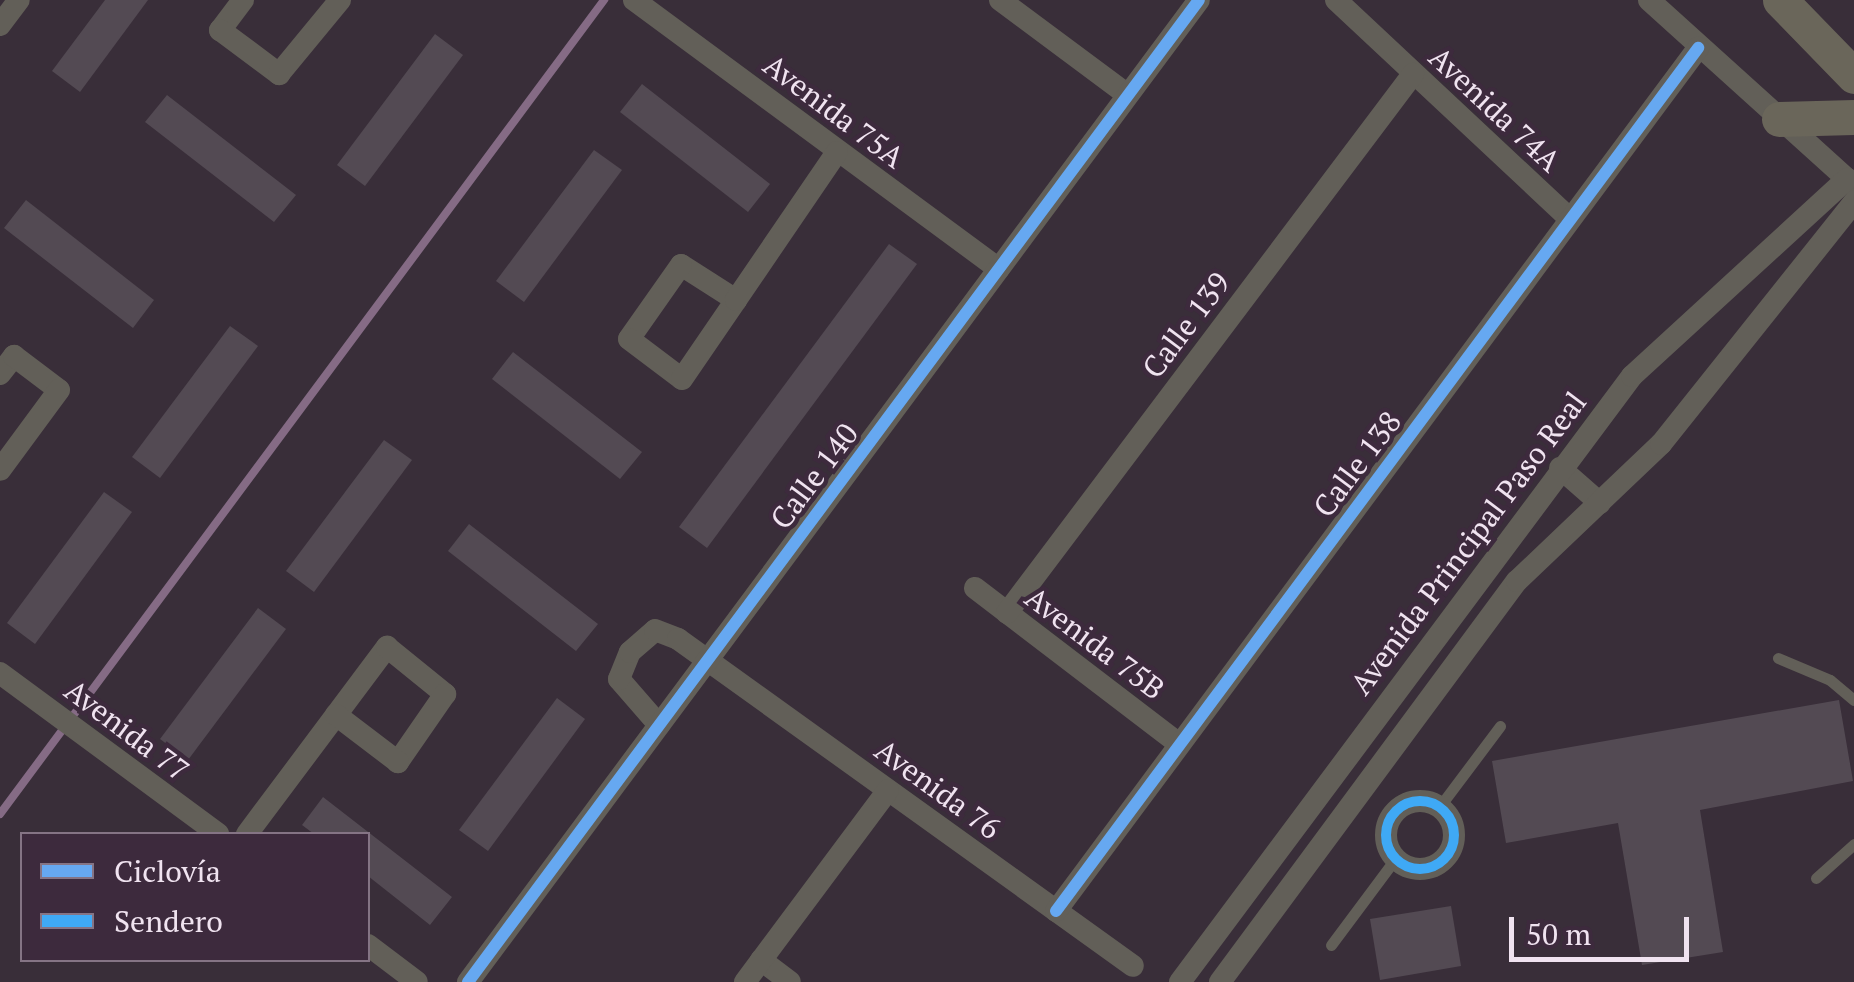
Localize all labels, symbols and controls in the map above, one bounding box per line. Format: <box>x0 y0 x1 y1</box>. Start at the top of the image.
street label: Avenida 74A <box>1422 39 1568 179</box>
street label: Avenida 75A <box>757 47 911 175</box>
street label: Calle 139 <box>1135 265 1237 385</box>
street label: Avenida Principal Paso Real <box>1342 385 1594 701</box>
street label: Calle 138 <box>1306 404 1408 524</box>
street label: Calle 140 <box>763 416 865 536</box>
street label: Avenida 75B <box>1018 579 1172 707</box>
street label: Avenida 77 <box>58 672 196 788</box>
street label: Avenida 76 <box>868 732 1008 846</box>
legend <box>20 832 370 962</box>
text: Ciclovía <box>114 851 221 891</box>
scale bar <box>1514 897 1694 959</box>
text: Sendero <box>114 901 223 941</box>
text: 50 m <box>1526 914 1591 954</box>

